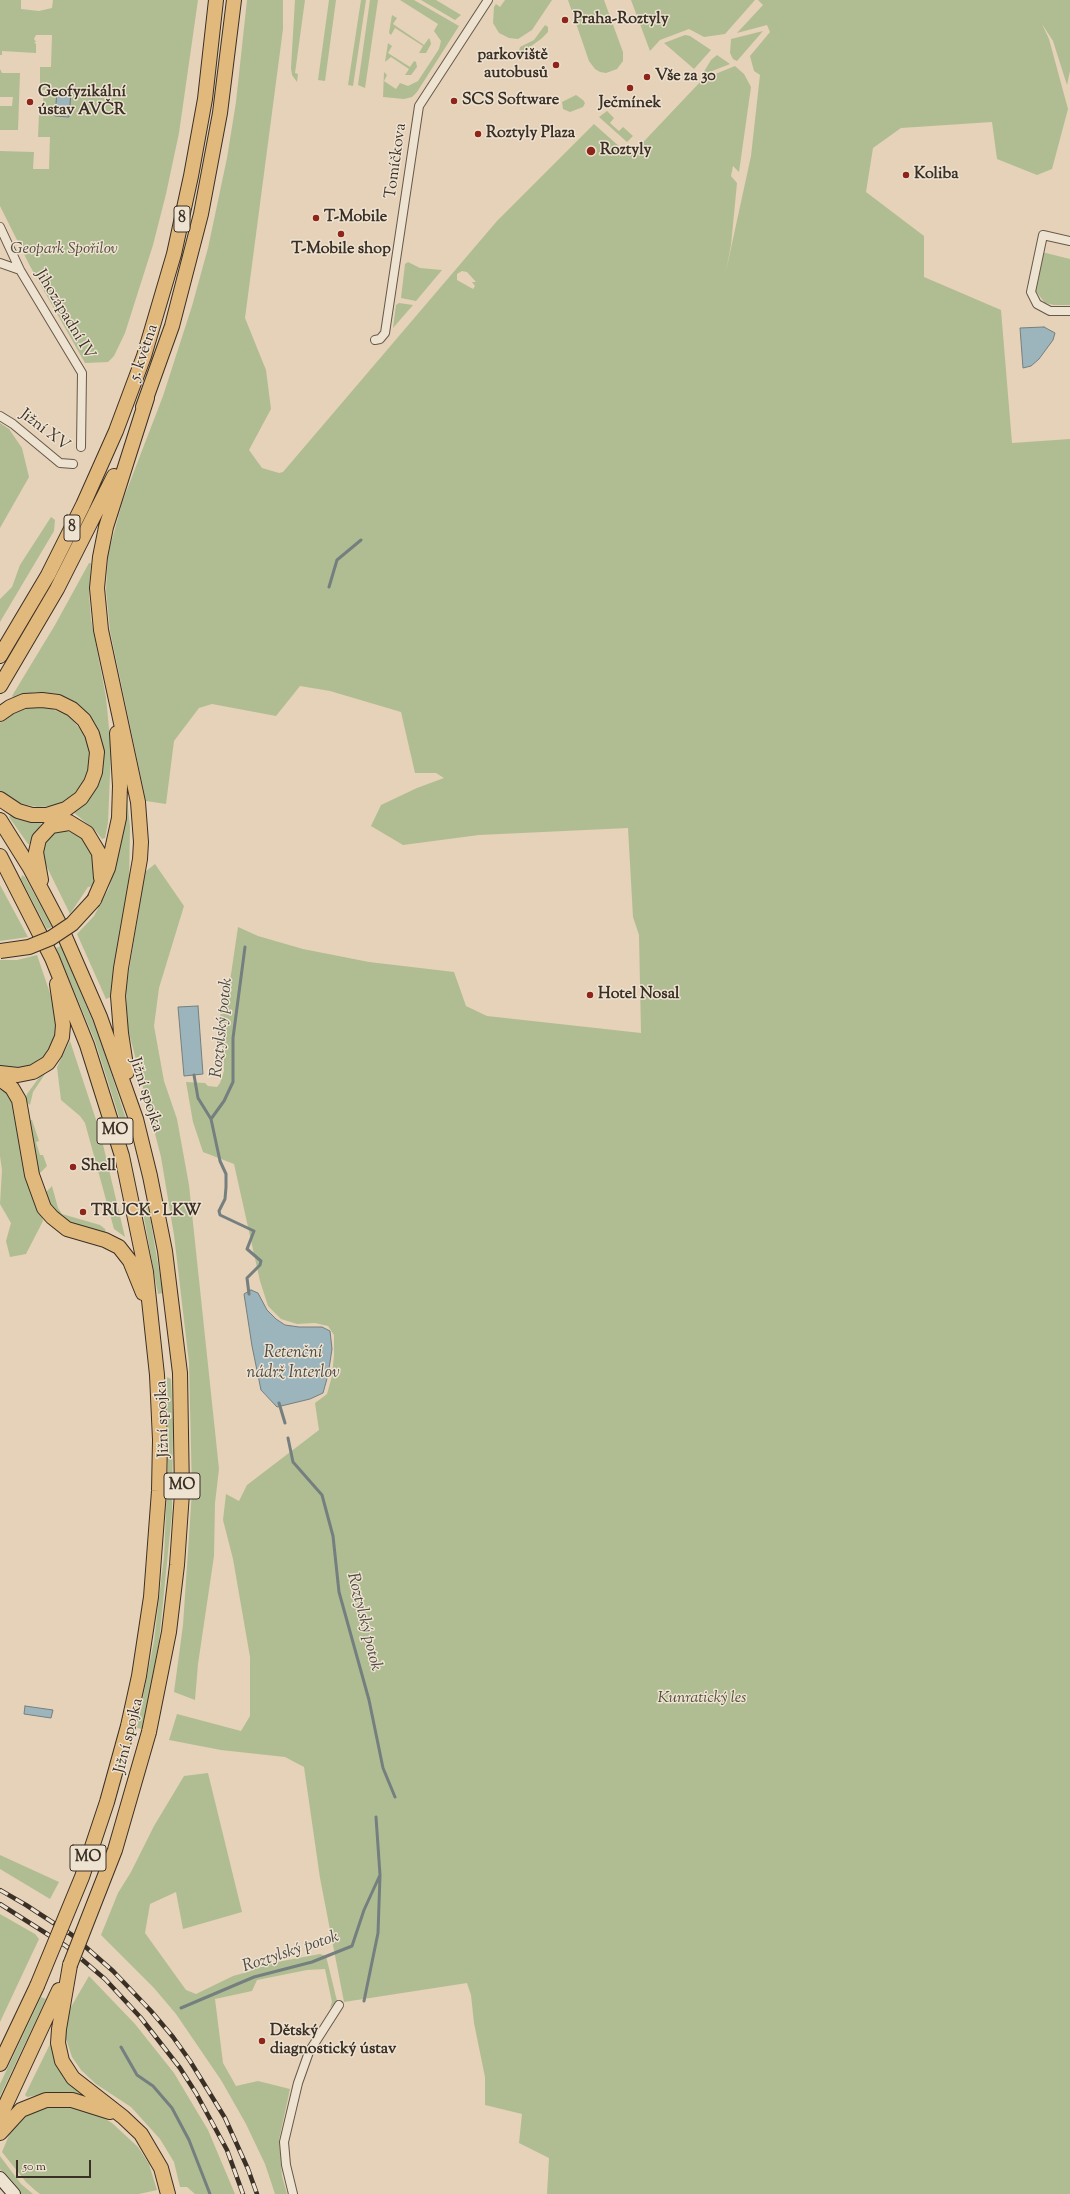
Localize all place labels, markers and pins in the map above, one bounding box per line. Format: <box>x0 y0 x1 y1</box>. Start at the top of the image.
place label: Praha-Roztyly <box>573 10 669 30</box>
marker: Praha-Roztyly <box>560 15 570 25</box>
place label: parkoviště autobusů <box>477 46 548 84</box>
marker: parkoviště autobusů <box>551 60 561 70</box>
place label: Vše za 30 <box>655 67 716 87</box>
marker: Vše za 30 <box>642 72 652 82</box>
place label: Geofyzikální ústav AVČR <box>38 83 126 121</box>
marker: Ječmínek <box>625 83 635 93</box>
place label: SCS Software <box>462 91 559 111</box>
place label: Ječmínek <box>599 94 661 114</box>
marker: SCS Software <box>449 96 459 106</box>
marker: Geofyzikální ústav AVČR <box>25 97 35 107</box>
place label: Roztyly Plaza <box>486 124 575 144</box>
marker: Roztyly Plaza <box>473 129 483 139</box>
place label: Roztyly <box>600 141 651 161</box>
marker: Roztyly <box>585 145 597 157</box>
place label: Koliba <box>914 165 959 185</box>
marker: Koliba <box>901 170 911 180</box>
place label: T-Mobile <box>324 208 387 228</box>
marker: T-Mobile <box>311 213 321 223</box>
marker: T-Mobile shop <box>336 229 346 239</box>
place label: T-Mobile shop <box>291 240 391 260</box>
place label: Hotel Nosal <box>598 985 679 1005</box>
marker: Hotel Nosal <box>585 990 595 1000</box>
place label: Shell <box>81 1157 116 1177</box>
marker: Shell <box>68 1162 78 1172</box>
place label: TRUCK - LKW <box>91 1202 201 1222</box>
marker: TRUCK - LKW <box>78 1207 88 1217</box>
place label: Dětský diagnostický ústav <box>270 2022 396 2060</box>
marker: Dětský diagnostický ústav <box>257 2036 267 2046</box>

